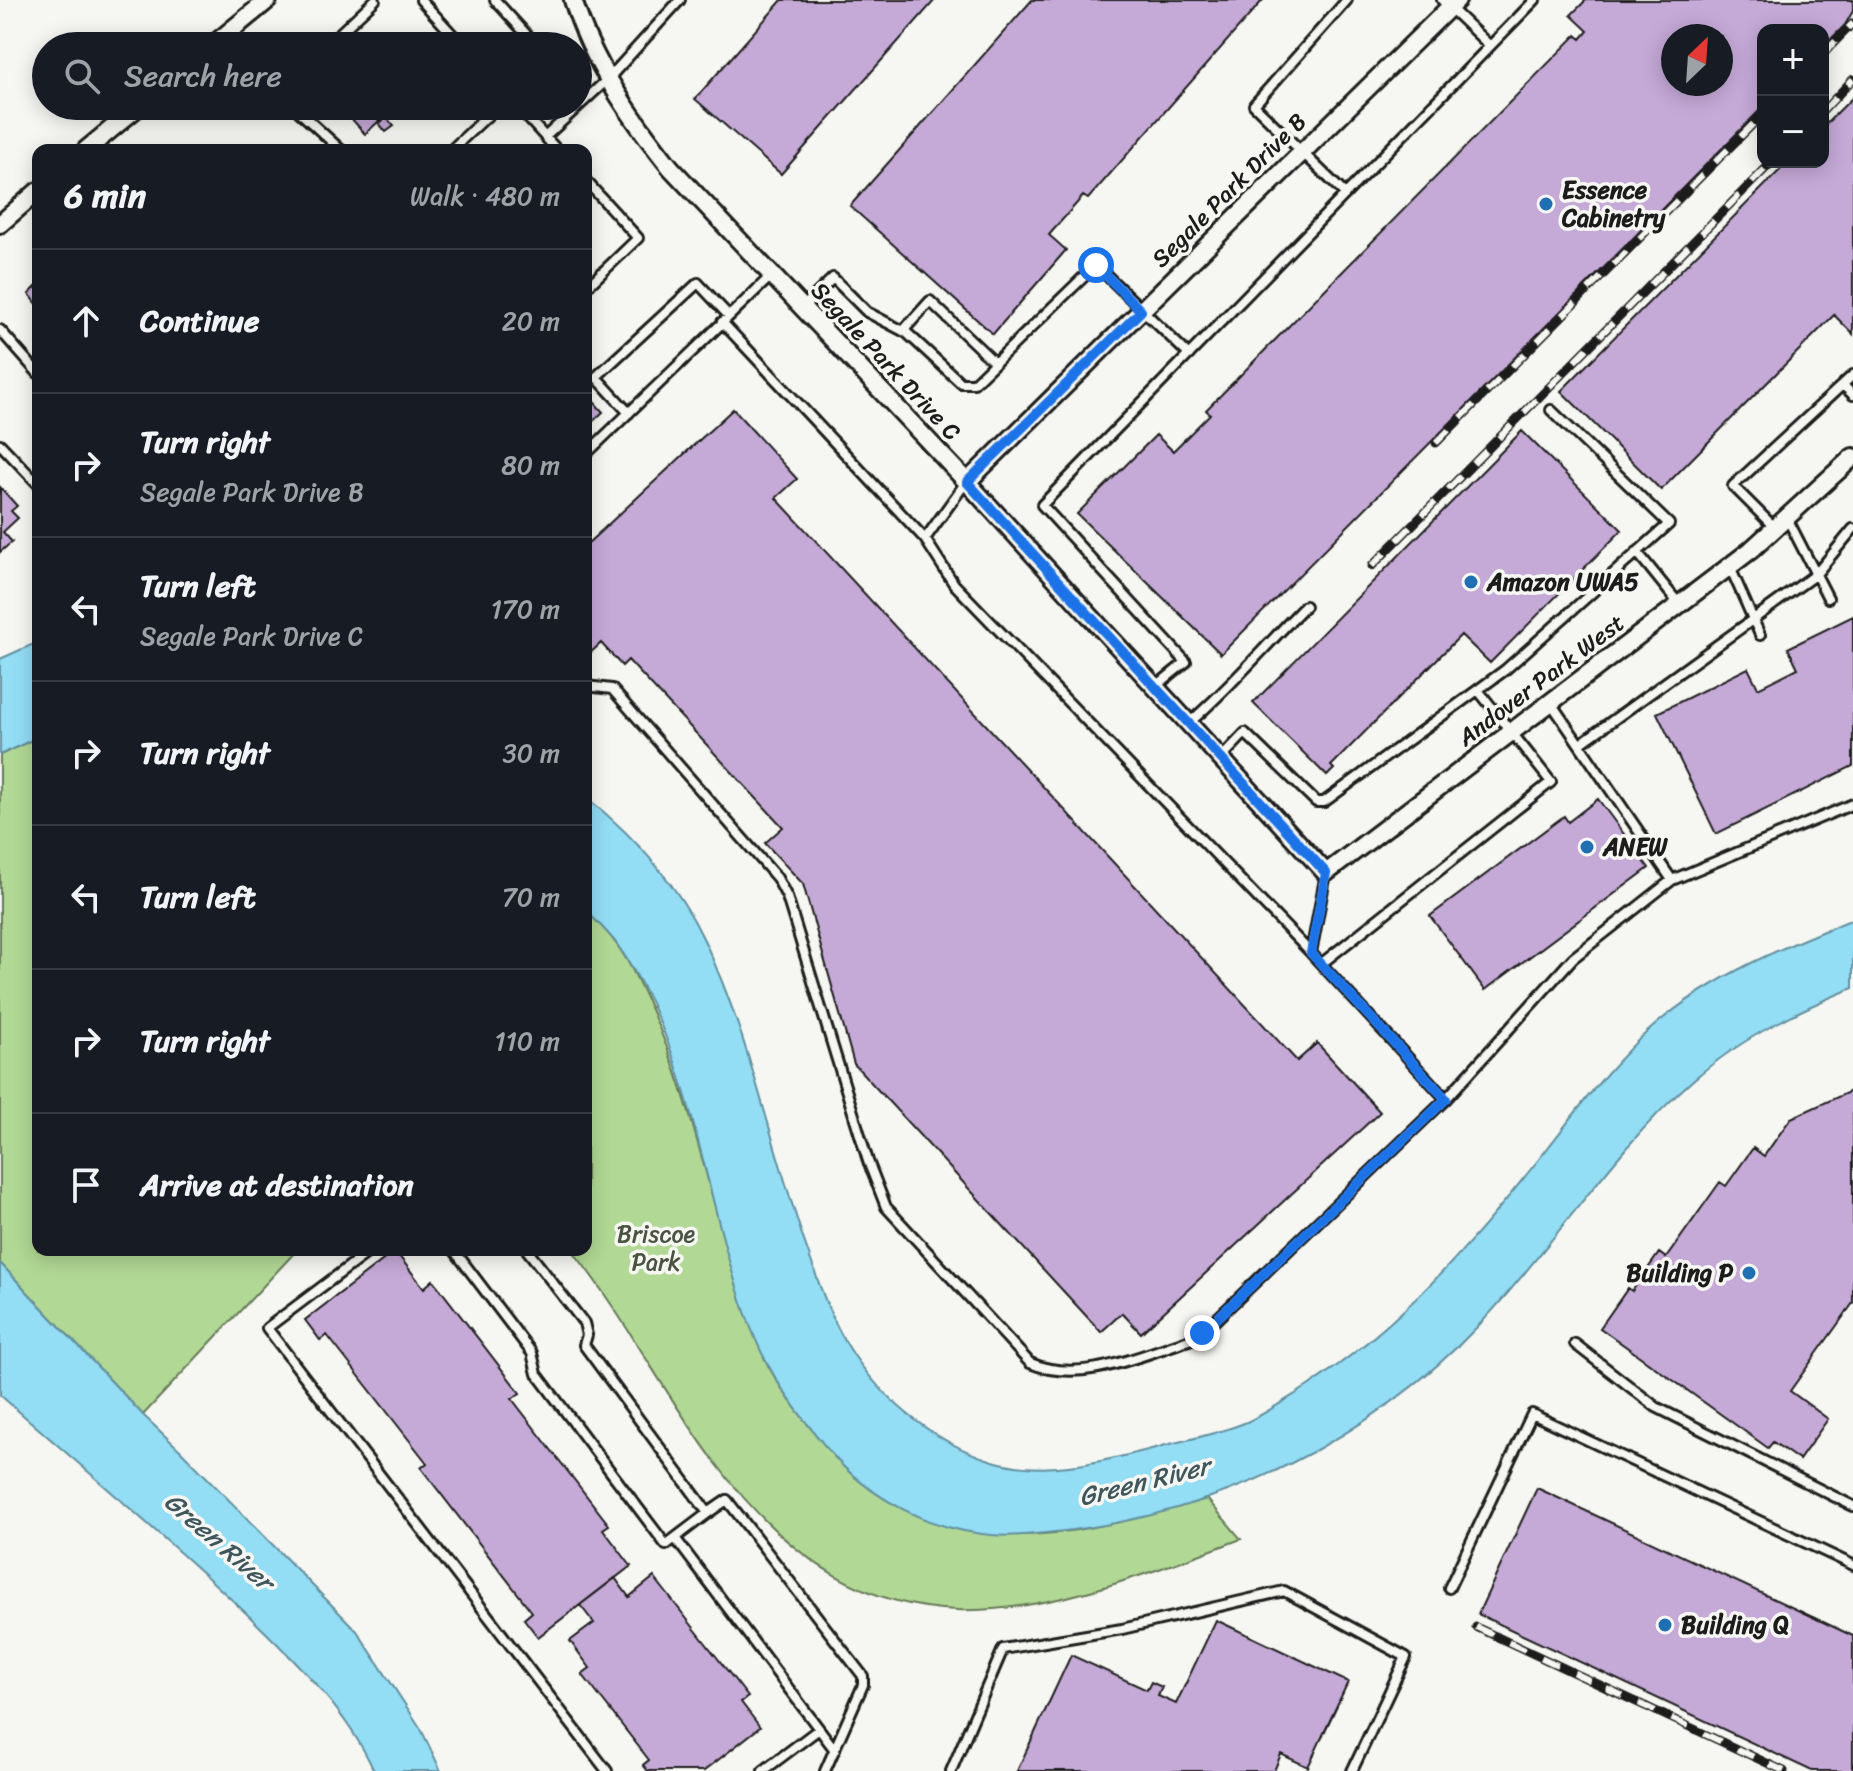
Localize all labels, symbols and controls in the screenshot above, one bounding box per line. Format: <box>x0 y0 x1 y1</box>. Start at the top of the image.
north arrow <box>1661 24 1733 96</box>
map controls <box>1757 24 1829 168</box>
button: + <box>1757 24 1829 96</box>
search box <box>32 32 592 120</box>
text: Search here <box>124 49 282 103</box>
icon: search <box>60 54 104 98</box>
button: − <box>1757 96 1829 168</box>
street label: Segale Park Drive B <box>1141 102 1317 278</box>
text: 6 min <box>64 166 146 226</box>
place label: Essence Cabinetry <box>1561 169 1666 239</box>
text: Walk · 480 m <box>410 173 560 219</box>
marker: Essence Cabinetry <box>1537 195 1555 213</box>
route start <box>1078 247 1114 283</box>
street label: Segale Park Drive C <box>800 271 972 451</box>
text: Continue <box>140 294 259 348</box>
text: 20 m <box>502 298 560 344</box>
icon: ahead <box>64 299 108 343</box>
text: Turn right <box>140 415 270 469</box>
text: 80 m <box>501 442 560 488</box>
icon: right <box>64 443 108 487</box>
text: Segale Park Drive B <box>140 469 364 515</box>
text: Turn left <box>140 559 256 613</box>
place label: Amazon UWA5 <box>1486 561 1639 603</box>
marker: Amazon UWA5 <box>1462 573 1480 591</box>
text: 170 m <box>491 586 560 632</box>
icon: left <box>64 587 108 631</box>
street label: Andover Park West <box>1447 603 1634 758</box>
text: Segale Park Drive C <box>140 613 363 659</box>
text: Turn right <box>140 726 270 780</box>
text: 30 m <box>503 730 560 776</box>
icon: right <box>64 731 108 775</box>
place label: ANEW <box>1602 826 1669 868</box>
marker: ANEW <box>1578 838 1596 856</box>
text: Turn left <box>140 870 256 924</box>
text: 70 m <box>502 874 560 920</box>
icon: left <box>64 875 108 919</box>
text: Turn right <box>140 1014 270 1068</box>
text: 110 m <box>495 1018 560 1064</box>
icon: right <box>64 1019 108 1063</box>
text: Arrive at destination <box>140 1158 414 1212</box>
icon: arrive <box>64 1163 108 1207</box>
park label: Briscoe Park <box>617 1213 696 1283</box>
place label: Building P <box>1626 1252 1733 1294</box>
marker: Building P <box>1740 1264 1758 1282</box>
route end <box>1184 1315 1220 1351</box>
water label: Green River <box>1074 1441 1219 1519</box>
water label: Green River <box>154 1480 288 1605</box>
place label: Building Q <box>1681 1604 1789 1646</box>
marker: Building Q <box>1656 1616 1674 1634</box>

